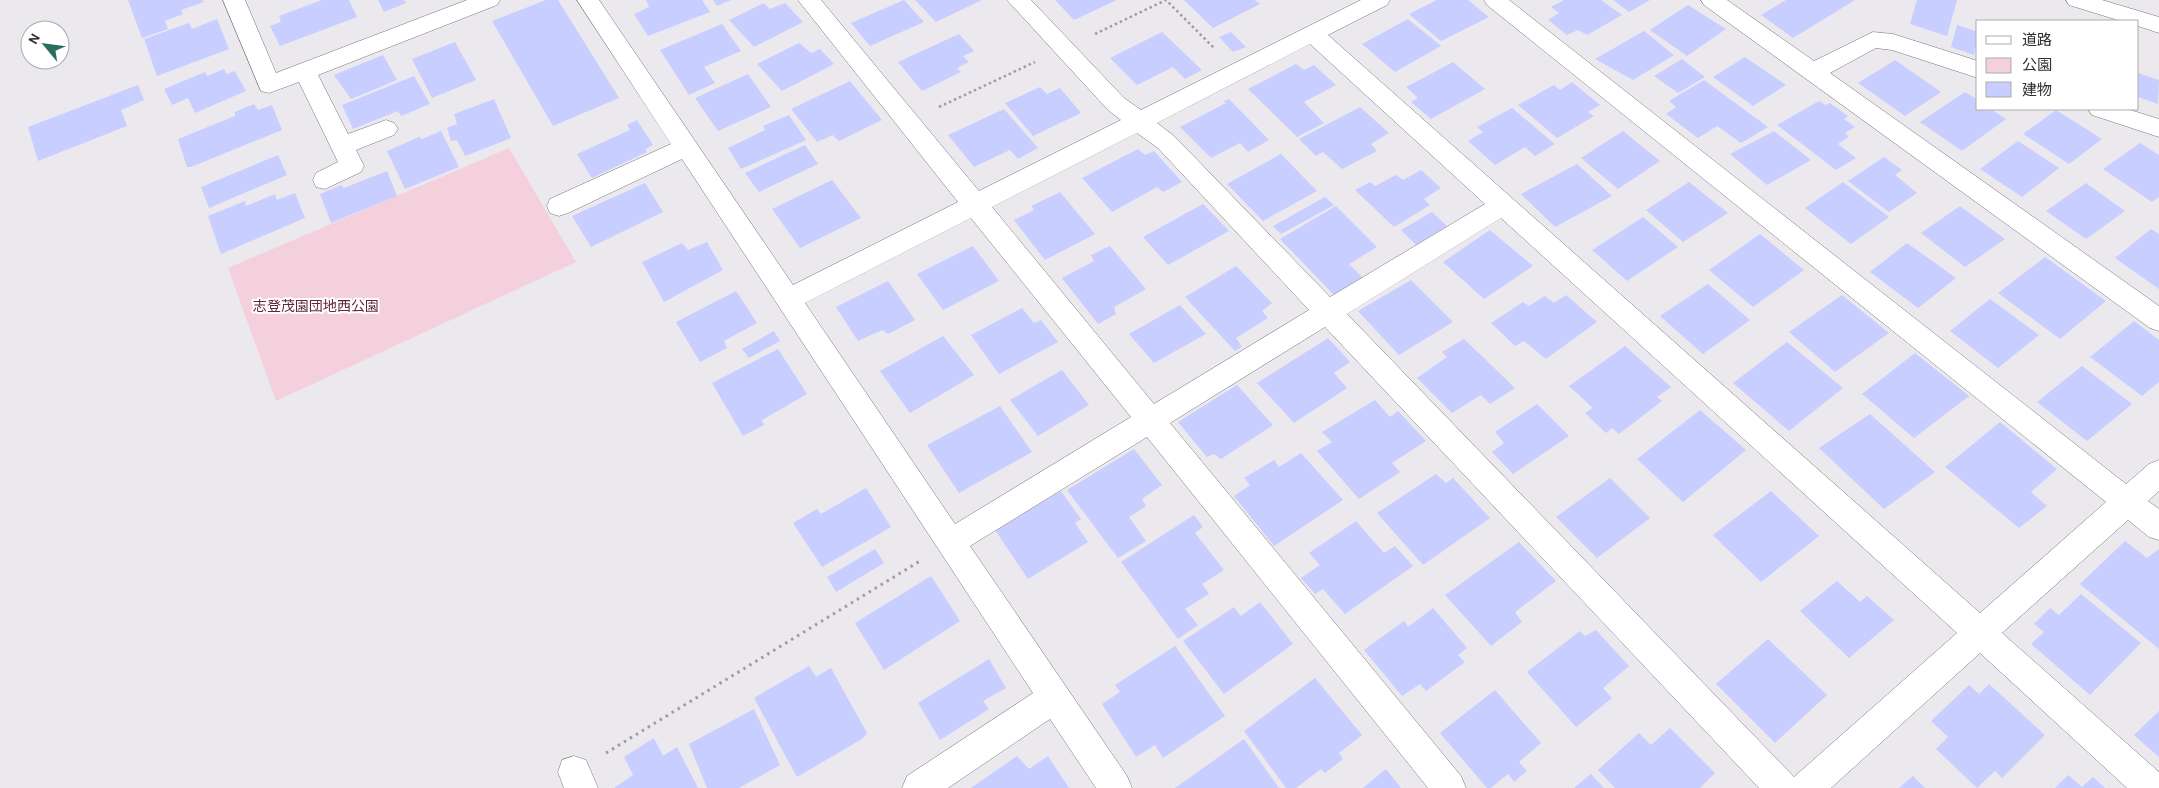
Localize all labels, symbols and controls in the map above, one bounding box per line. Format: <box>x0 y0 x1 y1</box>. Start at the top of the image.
north arrow <box>20 20 70 70</box>
legend <box>1976 20 2139 110</box>
text: N <box>26 32 43 47</box>
text: 道路 <box>2022 32 2052 48</box>
text: 公園 <box>2022 57 2052 73</box>
text: 建物 <box>2022 82 2052 98</box>
park label: 志登茂園団地西公園 <box>253 299 379 314</box>

